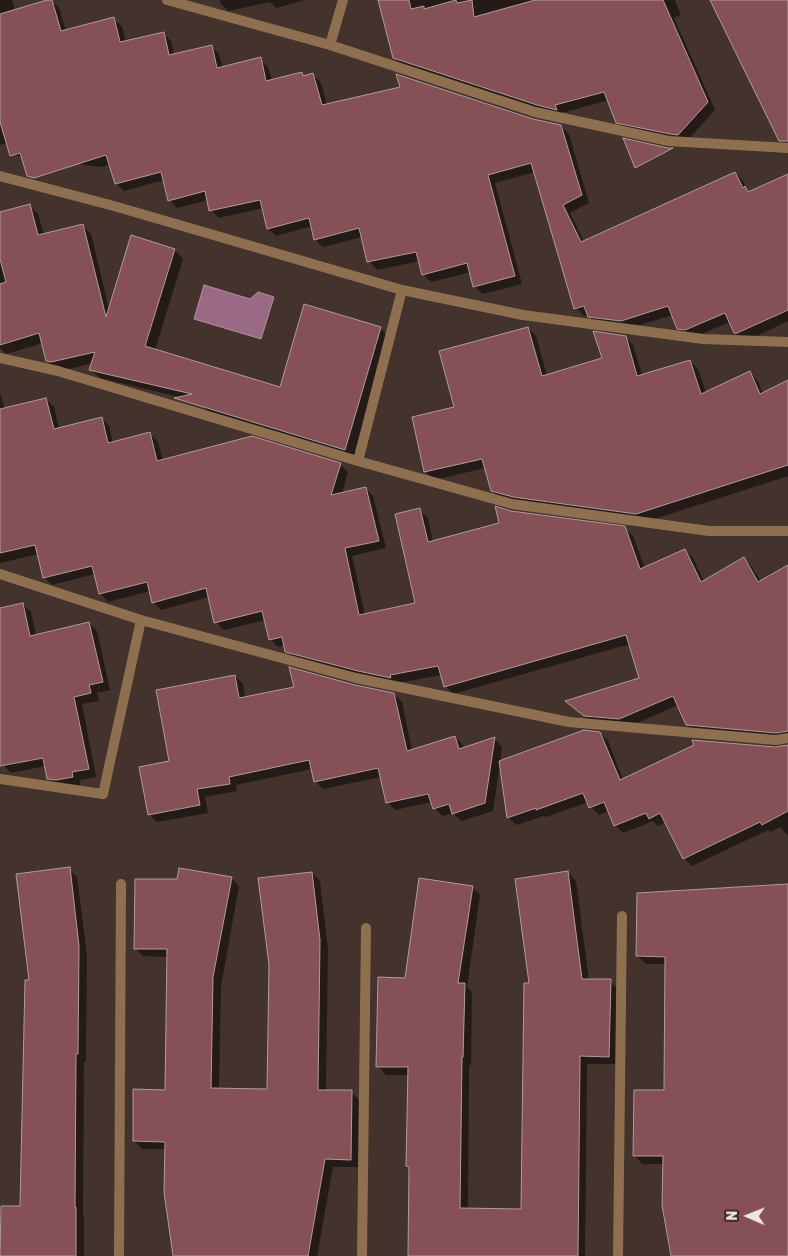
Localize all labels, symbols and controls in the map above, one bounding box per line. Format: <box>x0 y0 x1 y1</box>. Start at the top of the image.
north arrow <box>723 1191 773 1241</box>
text: N <box>724 1211 741 1221</box>

